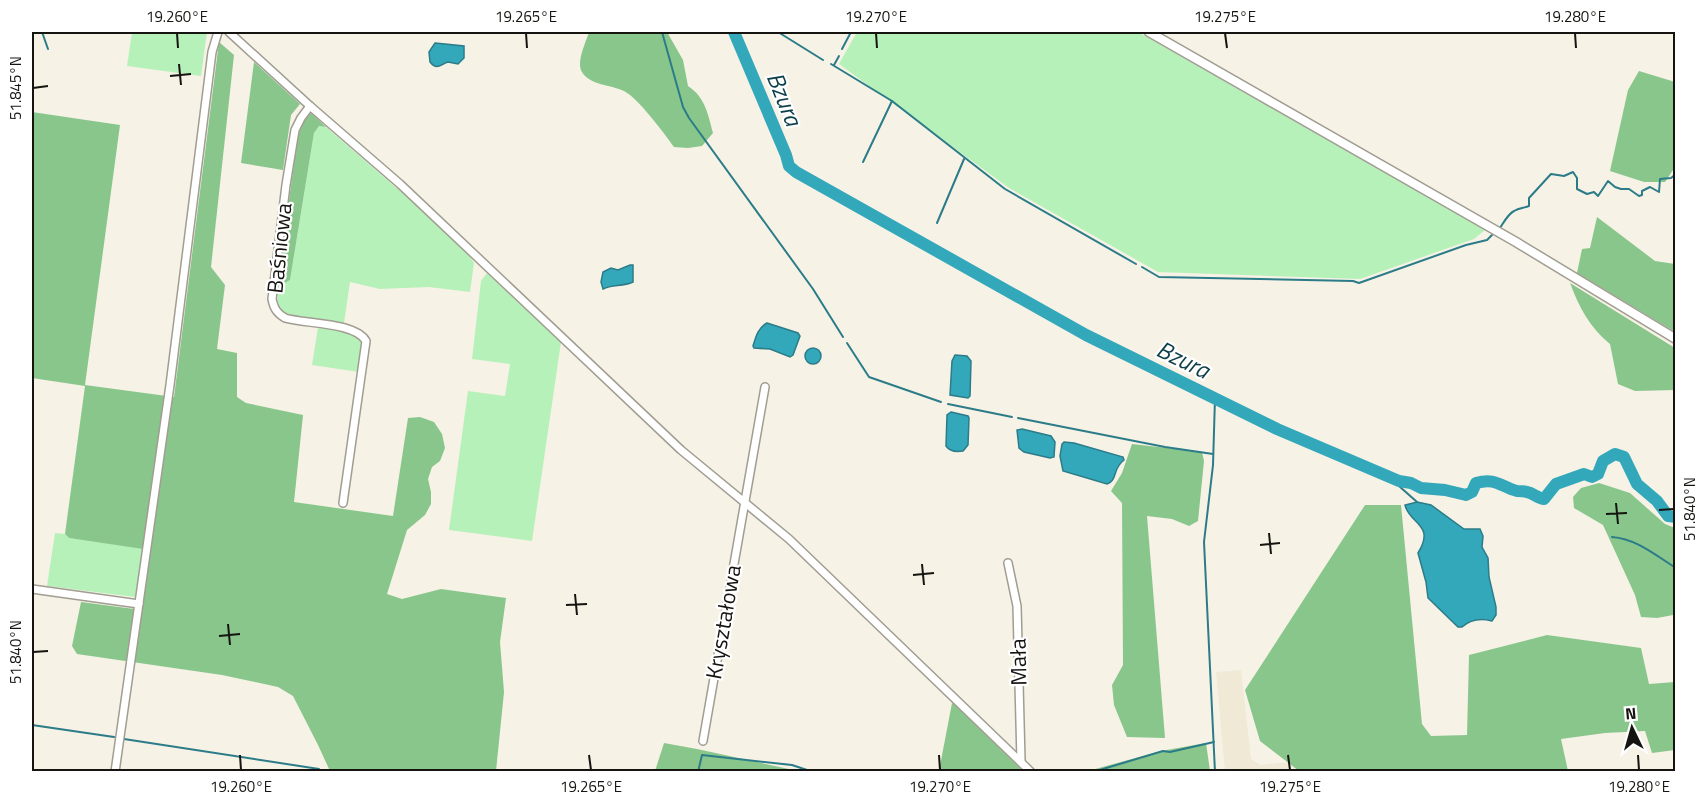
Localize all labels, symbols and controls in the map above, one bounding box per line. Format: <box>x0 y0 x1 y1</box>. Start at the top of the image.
text: 19.260°E <box>146 5 208 28</box>
text: 19.265°E <box>495 5 557 28</box>
text: 19.270°E <box>845 5 907 28</box>
text: 19.275°E <box>1194 5 1256 28</box>
text: 19.280°E <box>1544 5 1606 28</box>
text: 51.845°N <box>4 56 27 120</box>
water label: Bzura <box>758 66 813 133</box>
street label: Baśniowa <box>257 201 301 295</box>
water label: Bzura <box>1151 331 1218 388</box>
text: 51.840°N <box>1678 477 1701 541</box>
street label: Kryształowa <box>696 562 750 682</box>
text: 51.840°N <box>4 620 27 684</box>
street label: Mała <box>1001 638 1035 686</box>
north arrow <box>1602 698 1662 758</box>
text: N <box>1624 701 1637 725</box>
text: 19.260°E <box>210 775 272 798</box>
text: 19.265°E <box>560 775 622 798</box>
text: 19.270°E <box>909 775 971 798</box>
text: 19.275°E <box>1259 775 1321 798</box>
text: 19.280°E <box>1608 775 1670 798</box>

